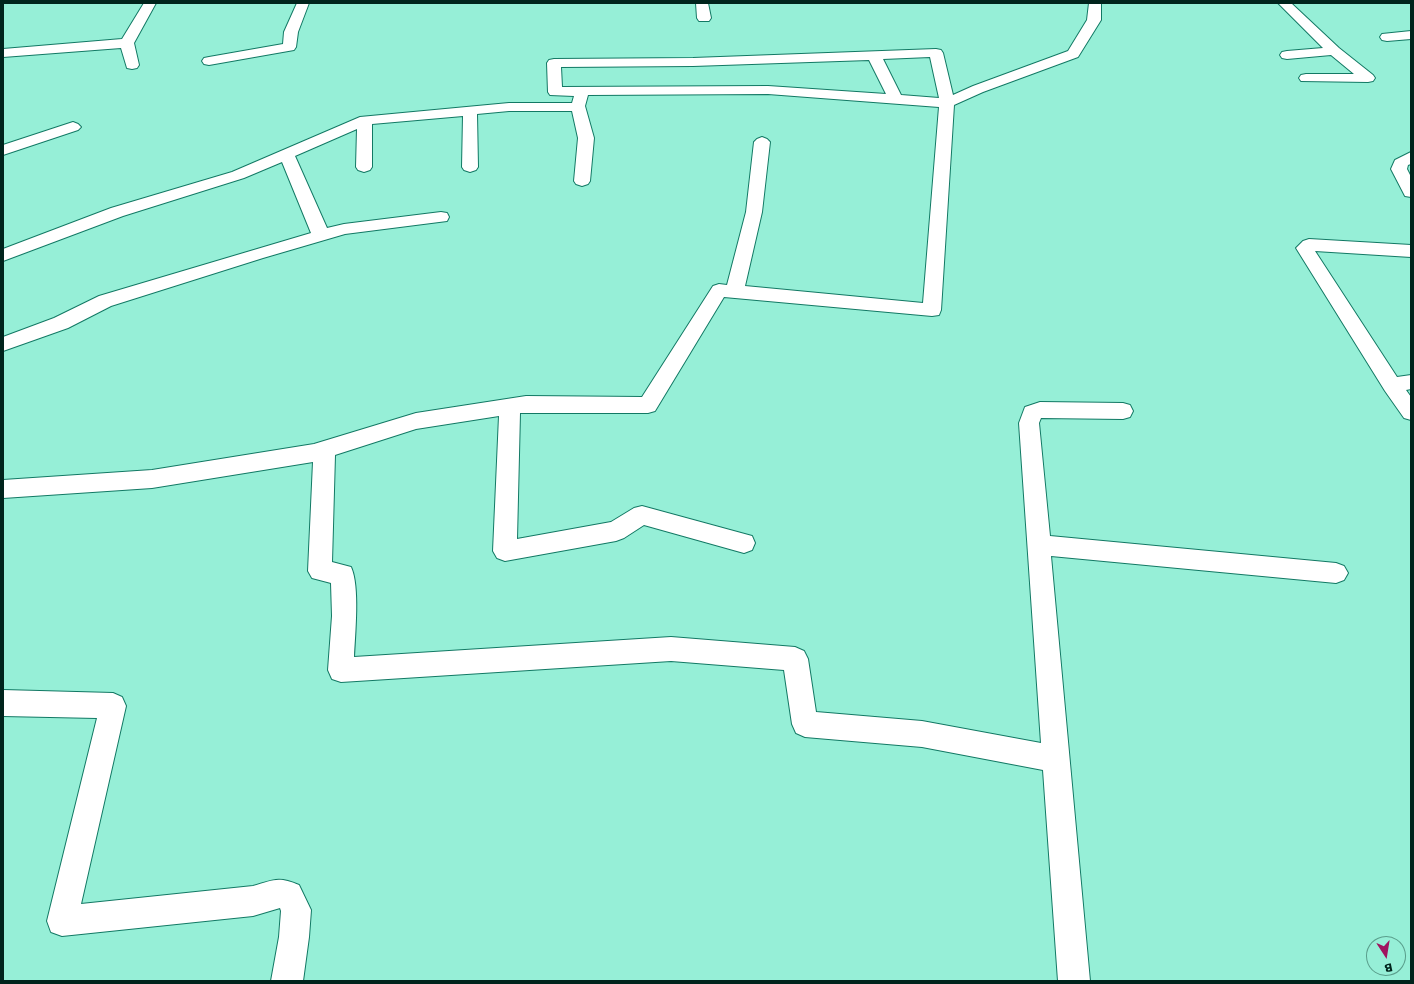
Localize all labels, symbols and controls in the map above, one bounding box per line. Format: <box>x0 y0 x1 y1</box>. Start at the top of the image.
north arrow <box>1366 936 1406 976</box>
text: B <box>1383 960 1394 974</box>

